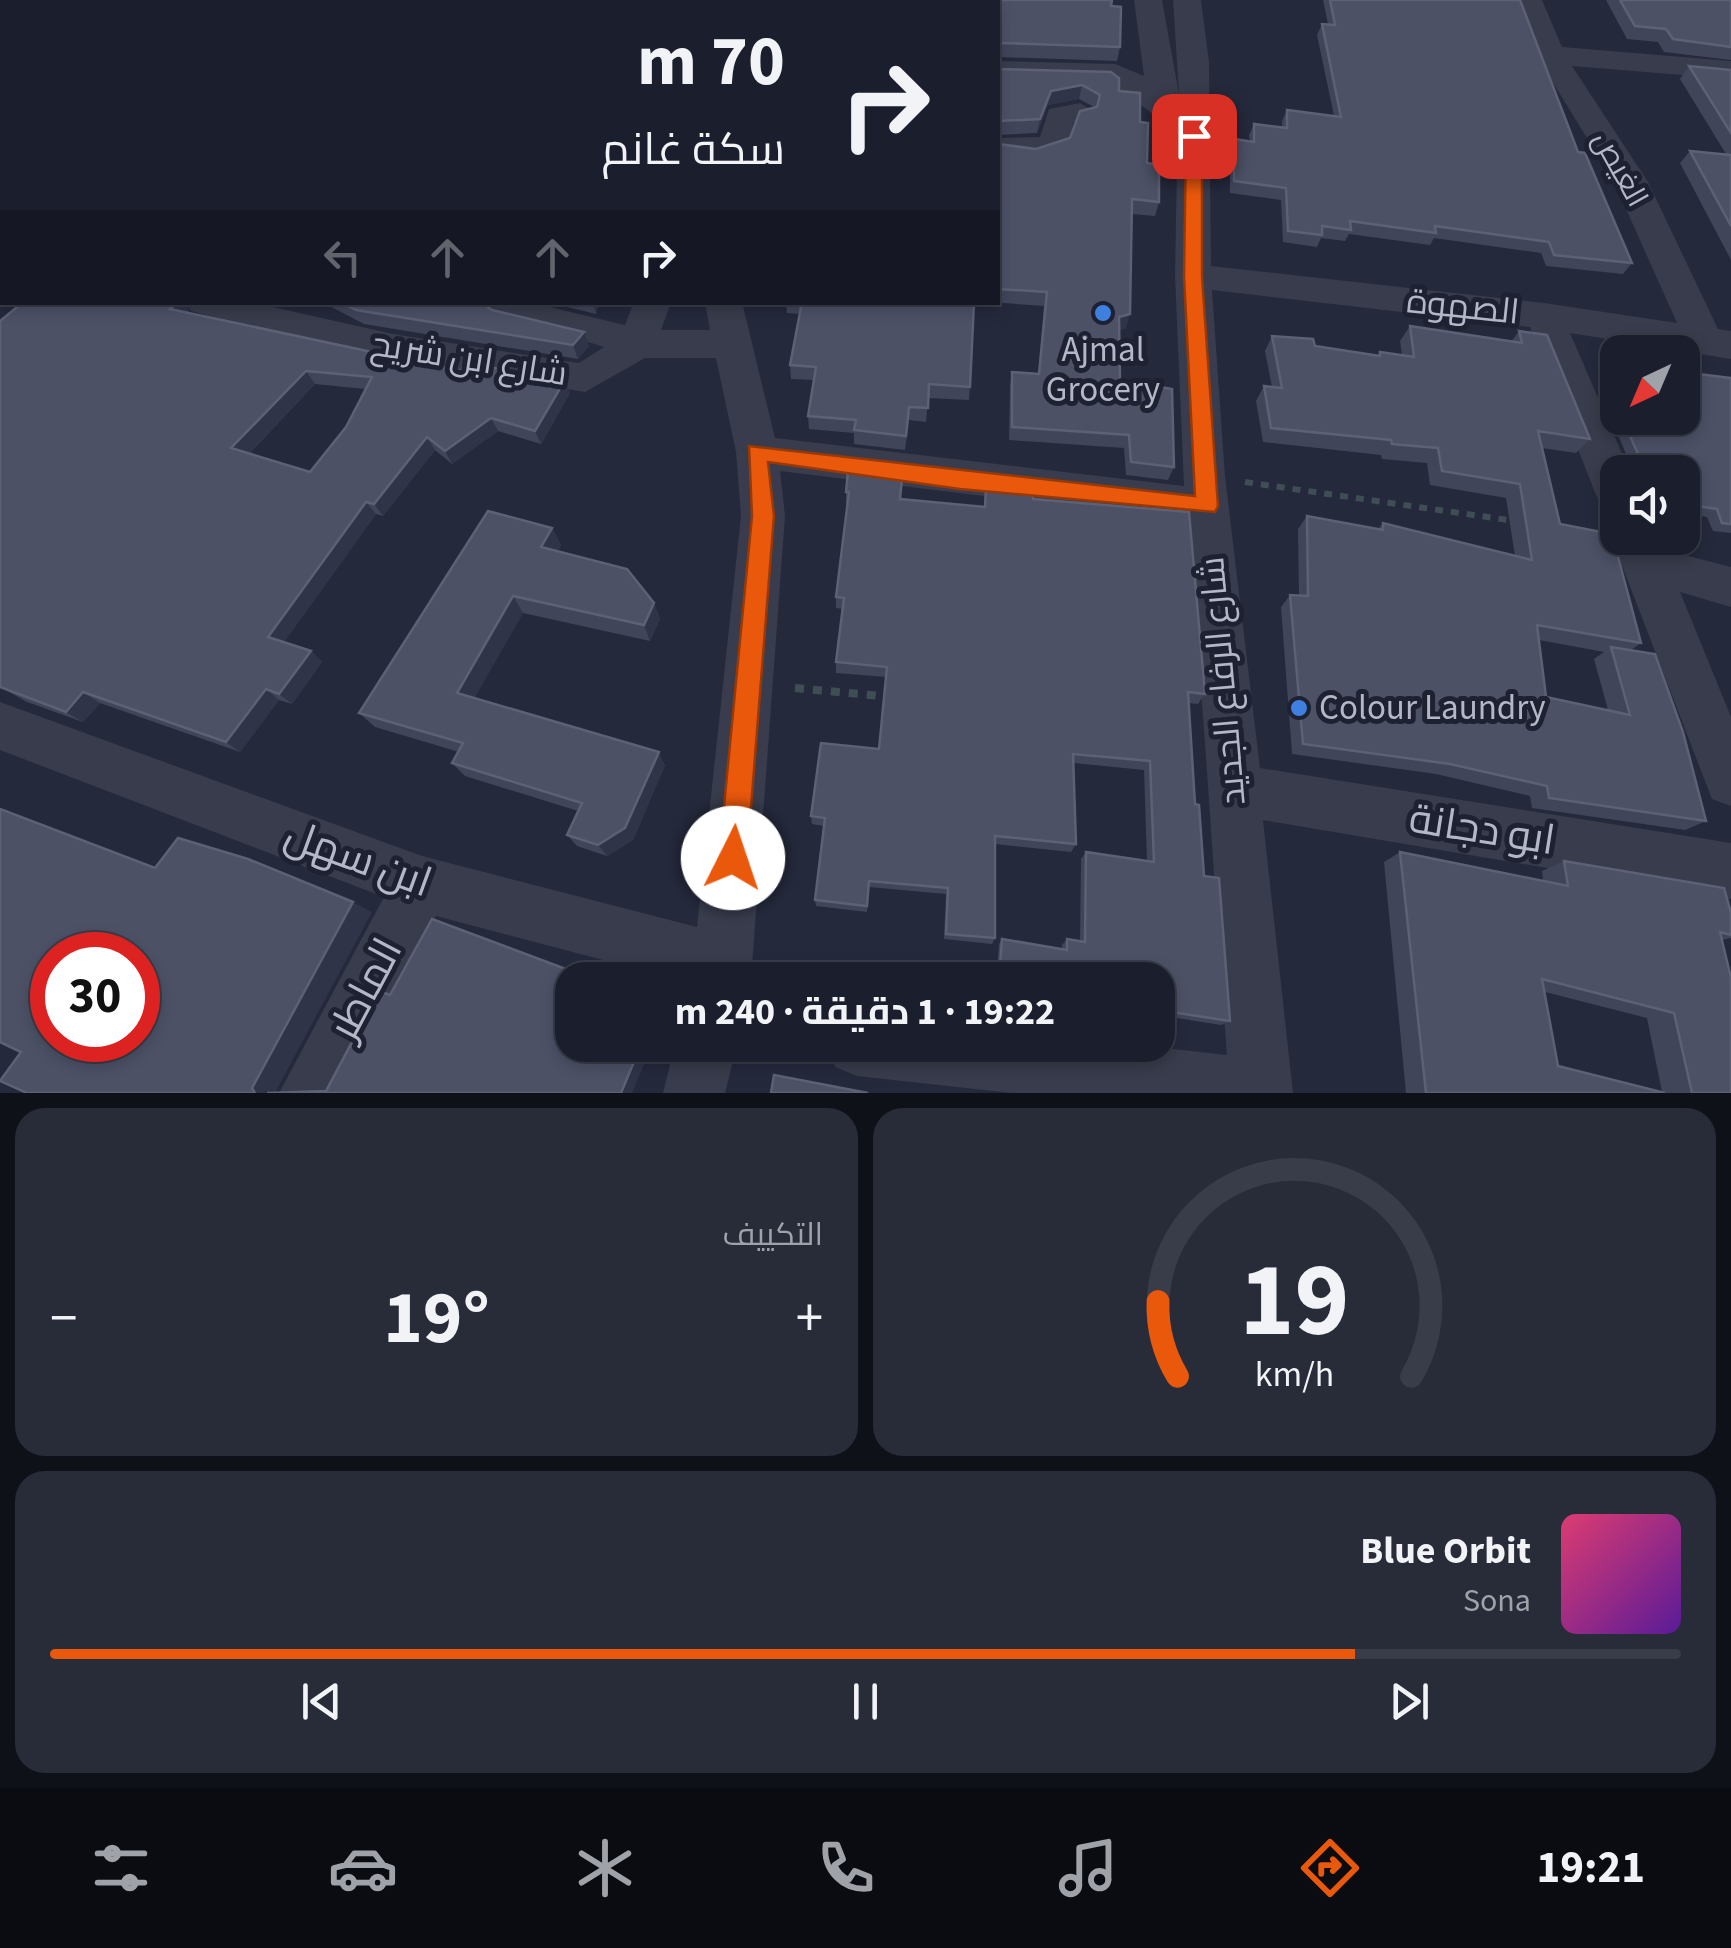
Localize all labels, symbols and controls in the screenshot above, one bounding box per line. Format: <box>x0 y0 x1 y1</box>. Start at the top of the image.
text: 70 m <box>637 12 785 112</box>
icon: right <box>820 40 950 170</box>
pin <box>1152 94 1237 179</box>
icon: arrive <box>1167 109 1222 164</box>
text: سكة غانم <box>602 118 785 182</box>
street label: الغيص <box>1582 123 1658 215</box>
icon: left <box>315 230 370 285</box>
icon: ahead <box>420 230 475 285</box>
icon: ahead <box>525 230 580 285</box>
icon: right <box>630 230 685 285</box>
street label: الصهوة <box>1404 276 1522 338</box>
marker: Ajmal Grocery <box>1092 302 1114 324</box>
street label: شارع ابن شريح <box>367 319 571 399</box>
place label: Ajmal Grocery <box>1046 325 1160 415</box>
north arrow <box>1600 335 1700 435</box>
map controls <box>1600 335 1700 555</box>
button: sound <box>1600 455 1700 555</box>
street label: شارع الرفاع الجديد <box>1187 555 1259 807</box>
place label: Colour Laundry <box>1319 683 1546 733</box>
marker: Colour Laundry <box>1288 697 1310 719</box>
street label: ابو دجانة <box>1405 789 1559 871</box>
street label: ابن سهل <box>276 805 440 913</box>
position arrow <box>681 806 785 910</box>
street label: الماطر <box>313 927 418 1052</box>
speed limit sign: 30 <box>30 932 160 1062</box>
text: 19:22 · 1 دقيقة · 240 m <box>675 985 1055 1039</box>
text: التكييف <box>723 1212 823 1258</box>
text: 19 <box>1240 1228 1349 1376</box>
text: 19° <box>383 1265 490 1372</box>
text: − <box>50 1280 77 1358</box>
text: + <box>796 1280 823 1358</box>
text: km/h <box>1255 1349 1334 1400</box>
text: Blue Orbit <box>1360 1524 1531 1578</box>
text: Sona <box>1463 1578 1531 1624</box>
icon: previous <box>294 1674 349 1729</box>
icon: pause <box>838 1674 893 1729</box>
icon: next <box>1382 1674 1437 1729</box>
icon: filters <box>86 1833 156 1903</box>
icon: car <box>328 1833 398 1903</box>
icon: climate <box>570 1833 640 1903</box>
icon: phone <box>811 1833 881 1903</box>
icon: music <box>1053 1833 1123 1903</box>
icon: directions <box>1295 1833 1365 1903</box>
text: 19:21 <box>1537 1836 1645 1900</box>

